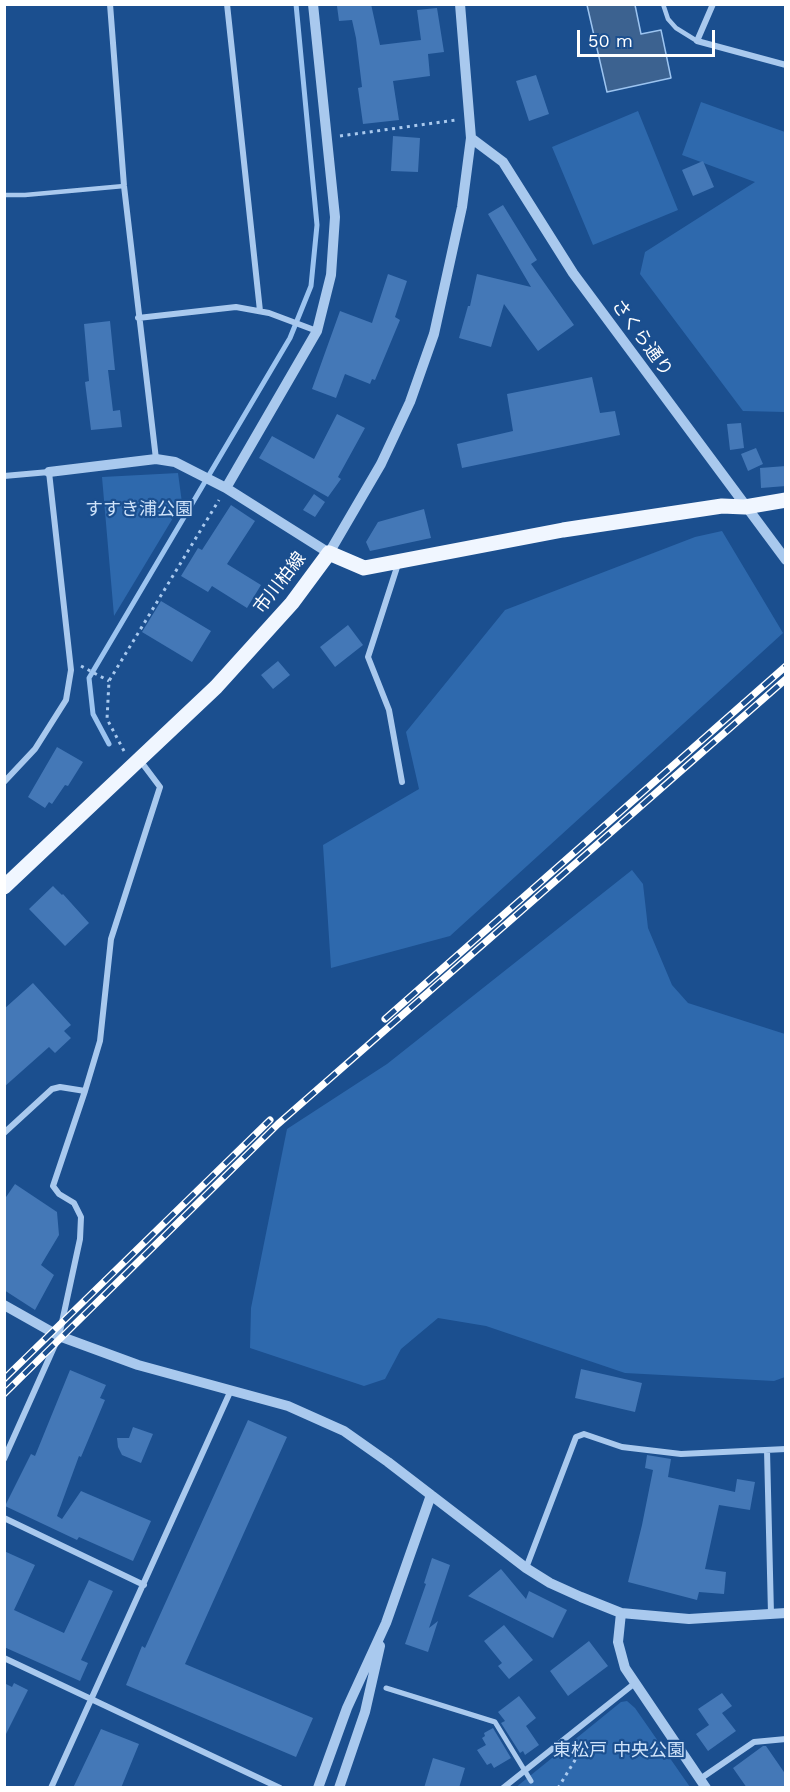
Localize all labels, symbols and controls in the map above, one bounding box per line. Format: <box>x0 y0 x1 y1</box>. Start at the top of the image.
scale bar <box>580 18 718 56</box>
text: 50 m <box>588 30 633 51</box>
street label: さくら通り <box>607 295 677 381</box>
park label: すすき浦公園 <box>85 499 193 521</box>
street label: 市川柏線 <box>249 548 311 618</box>
park label: 東松戸 中央公園 <box>553 1740 685 1762</box>

